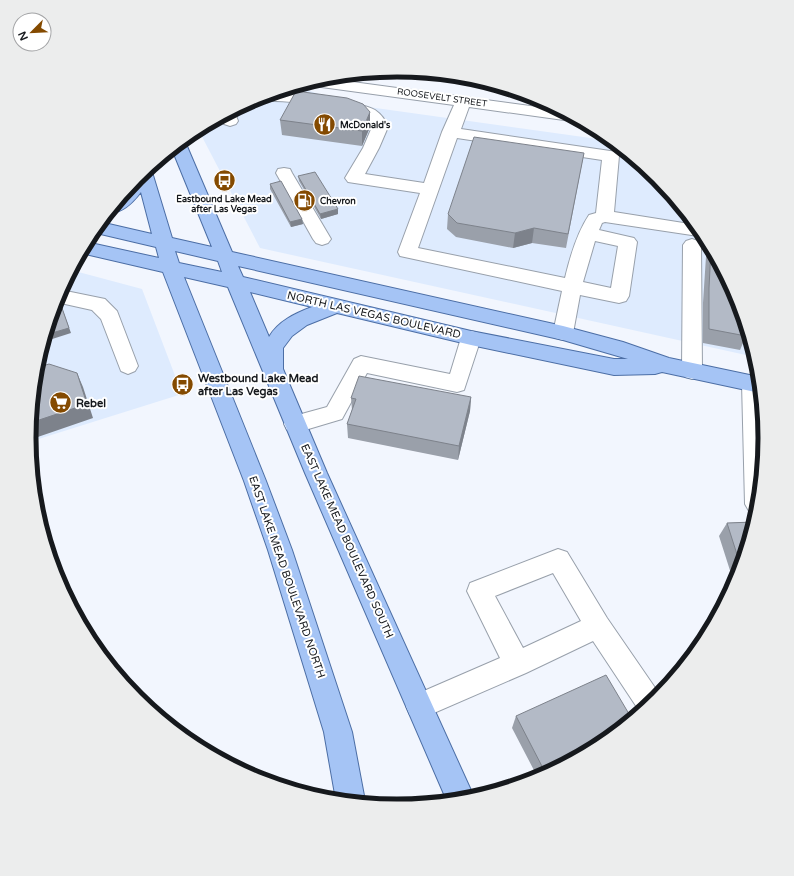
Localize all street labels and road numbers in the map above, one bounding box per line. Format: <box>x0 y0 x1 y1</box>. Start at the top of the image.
street label: ROOSEVELT STREET <box>396 86 488 110</box>
street label: NORTH LAS VEGAS BOULEVARD <box>286 289 462 341</box>
street label: EAST LAKE MEAD BOULEVARD SOUTH <box>298 442 396 640</box>
street label: EAST LAKE MEAD BOULEVARD NORTH <box>246 474 328 680</box>

